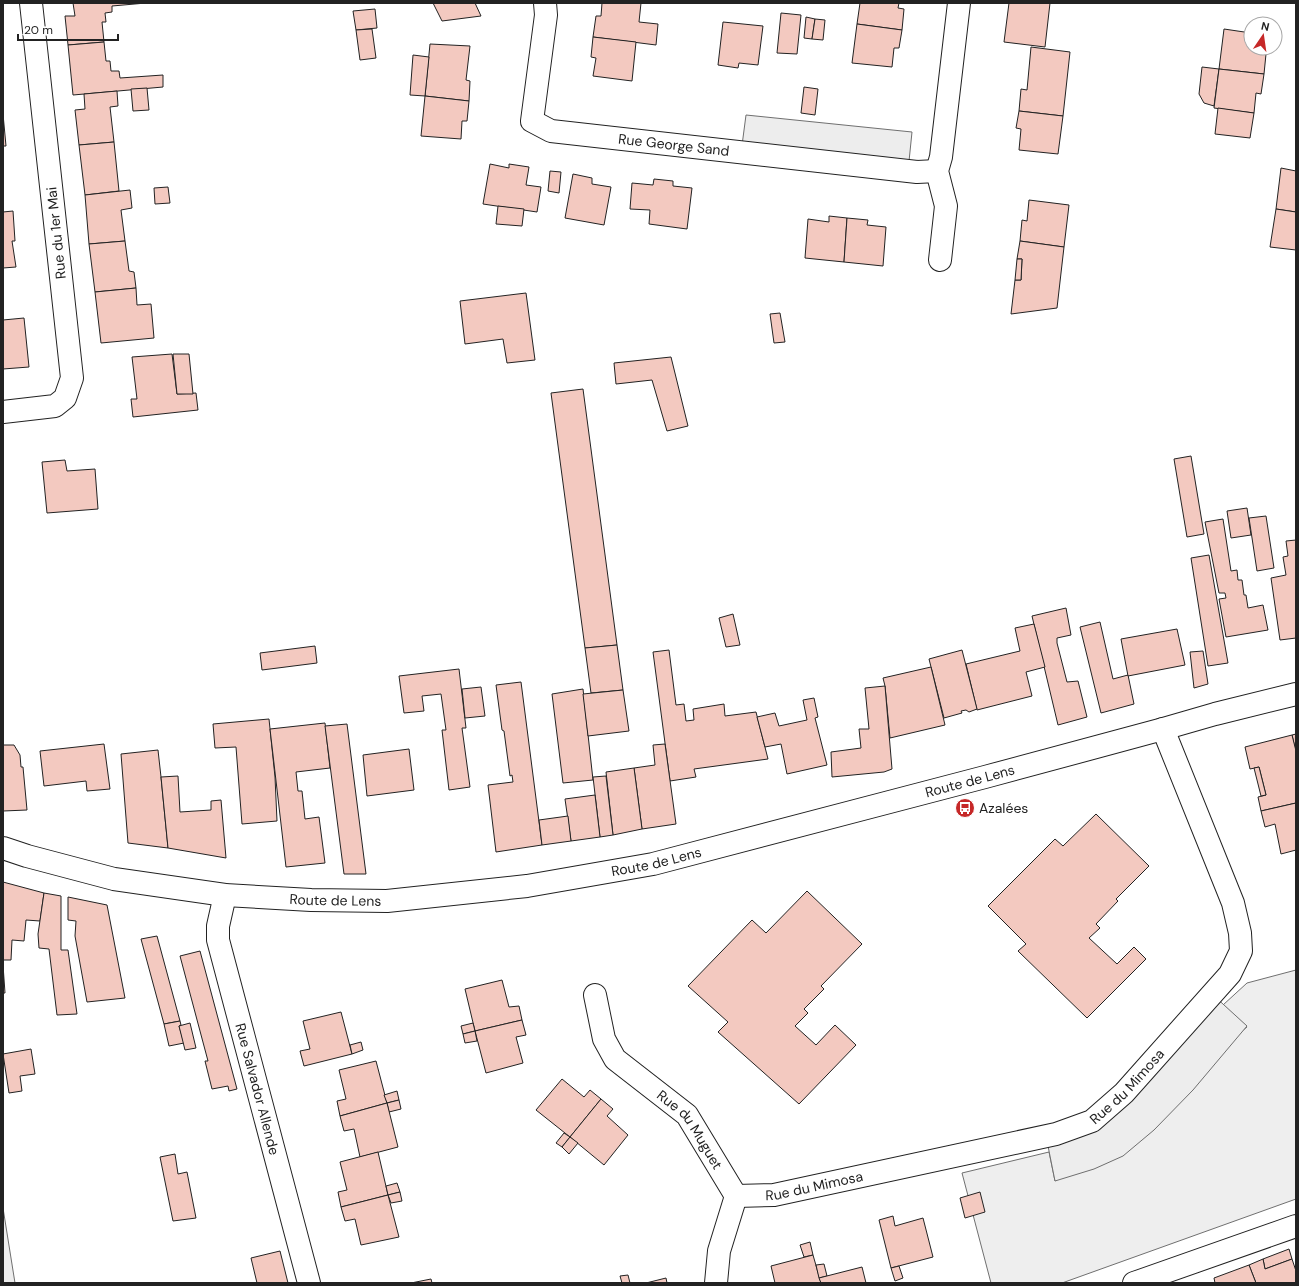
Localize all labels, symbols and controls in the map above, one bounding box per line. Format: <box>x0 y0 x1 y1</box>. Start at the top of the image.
scale bar <box>18 16 118 42</box>
north arrow <box>1243 16 1283 56</box>
text: N <box>1260 19 1271 34</box>
text: 20 m <box>24 22 53 38</box>
street label: Rue George Sand <box>617 130 730 160</box>
street label: Rue du 1er Mai <box>42 186 70 280</box>
street label: Route de Lens <box>923 760 1017 801</box>
bus stop icon: Azalées <box>954 797 976 819</box>
place label: Azalées <box>979 799 1028 817</box>
street label: Route de Lens <box>610 843 703 880</box>
street label: Route de Lens <box>289 890 381 910</box>
street label: Rue Salvador Allende <box>231 1021 284 1157</box>
street label: Rue du Mimosa <box>1086 1045 1168 1128</box>
street label: Rue du Muguet <box>653 1086 727 1173</box>
street label: Rue du Mimosa <box>765 1167 864 1204</box>

